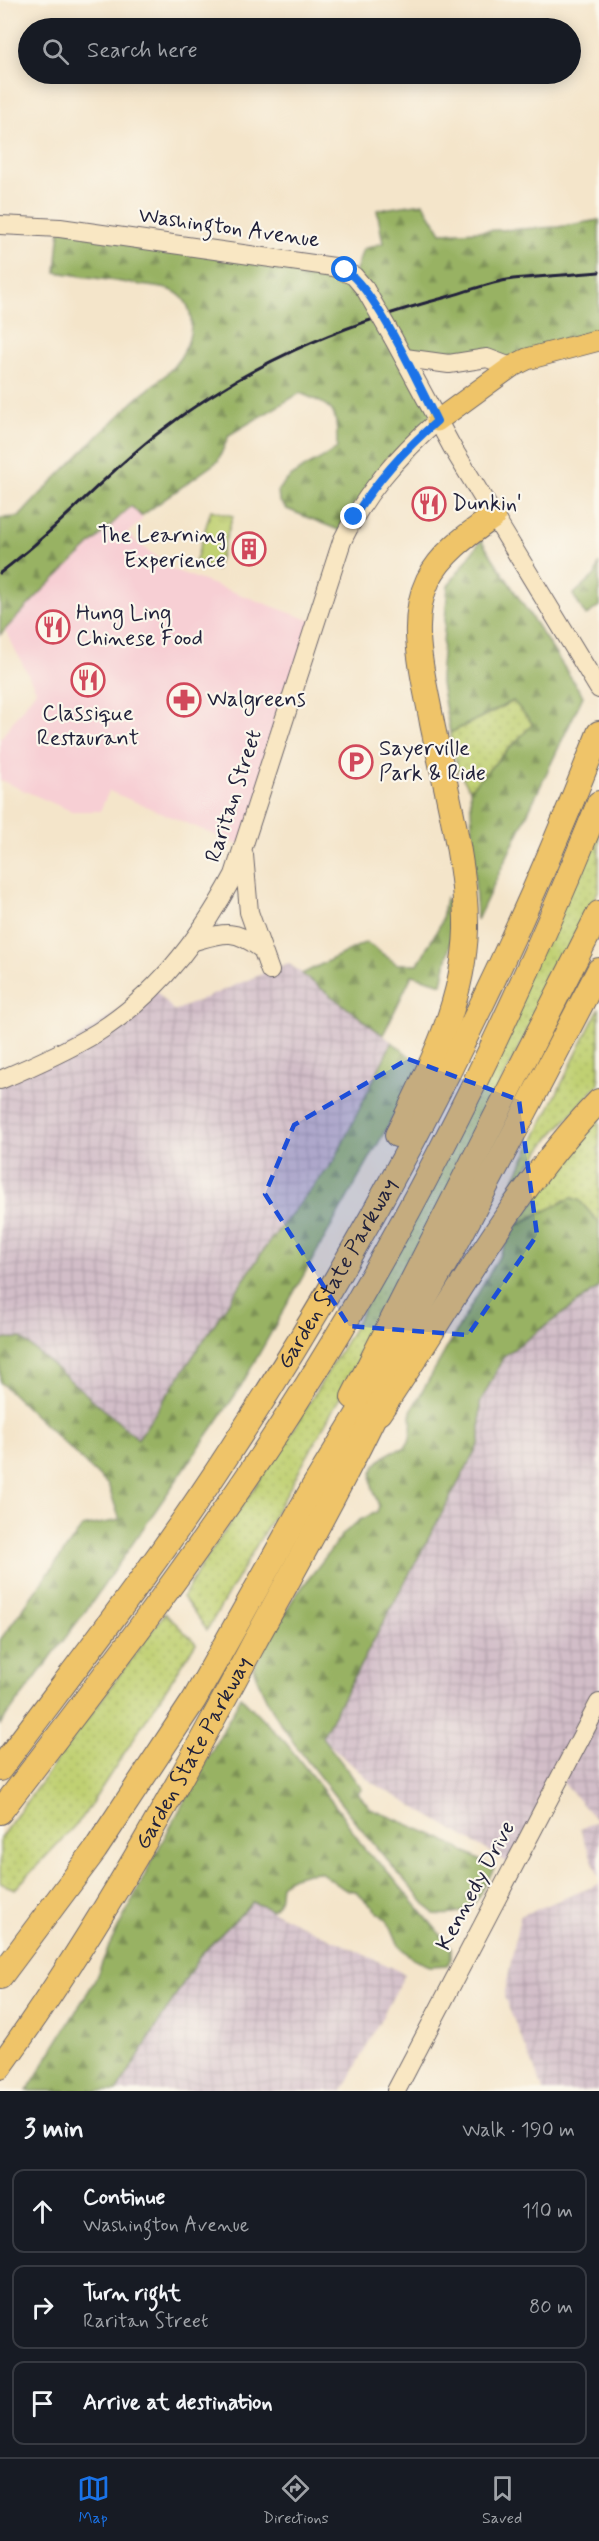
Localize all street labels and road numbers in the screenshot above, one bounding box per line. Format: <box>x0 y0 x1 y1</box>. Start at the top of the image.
street label: Washington Avenue <box>136 201 321 258</box>
street label: Raritan Street <box>199 726 269 866</box>
street label: Garden State Parkway <box>271 1174 404 1374</box>
street label: Garden State Parkway <box>129 1652 258 1855</box>
street label: Kennedy Drive <box>430 1816 522 1956</box>

